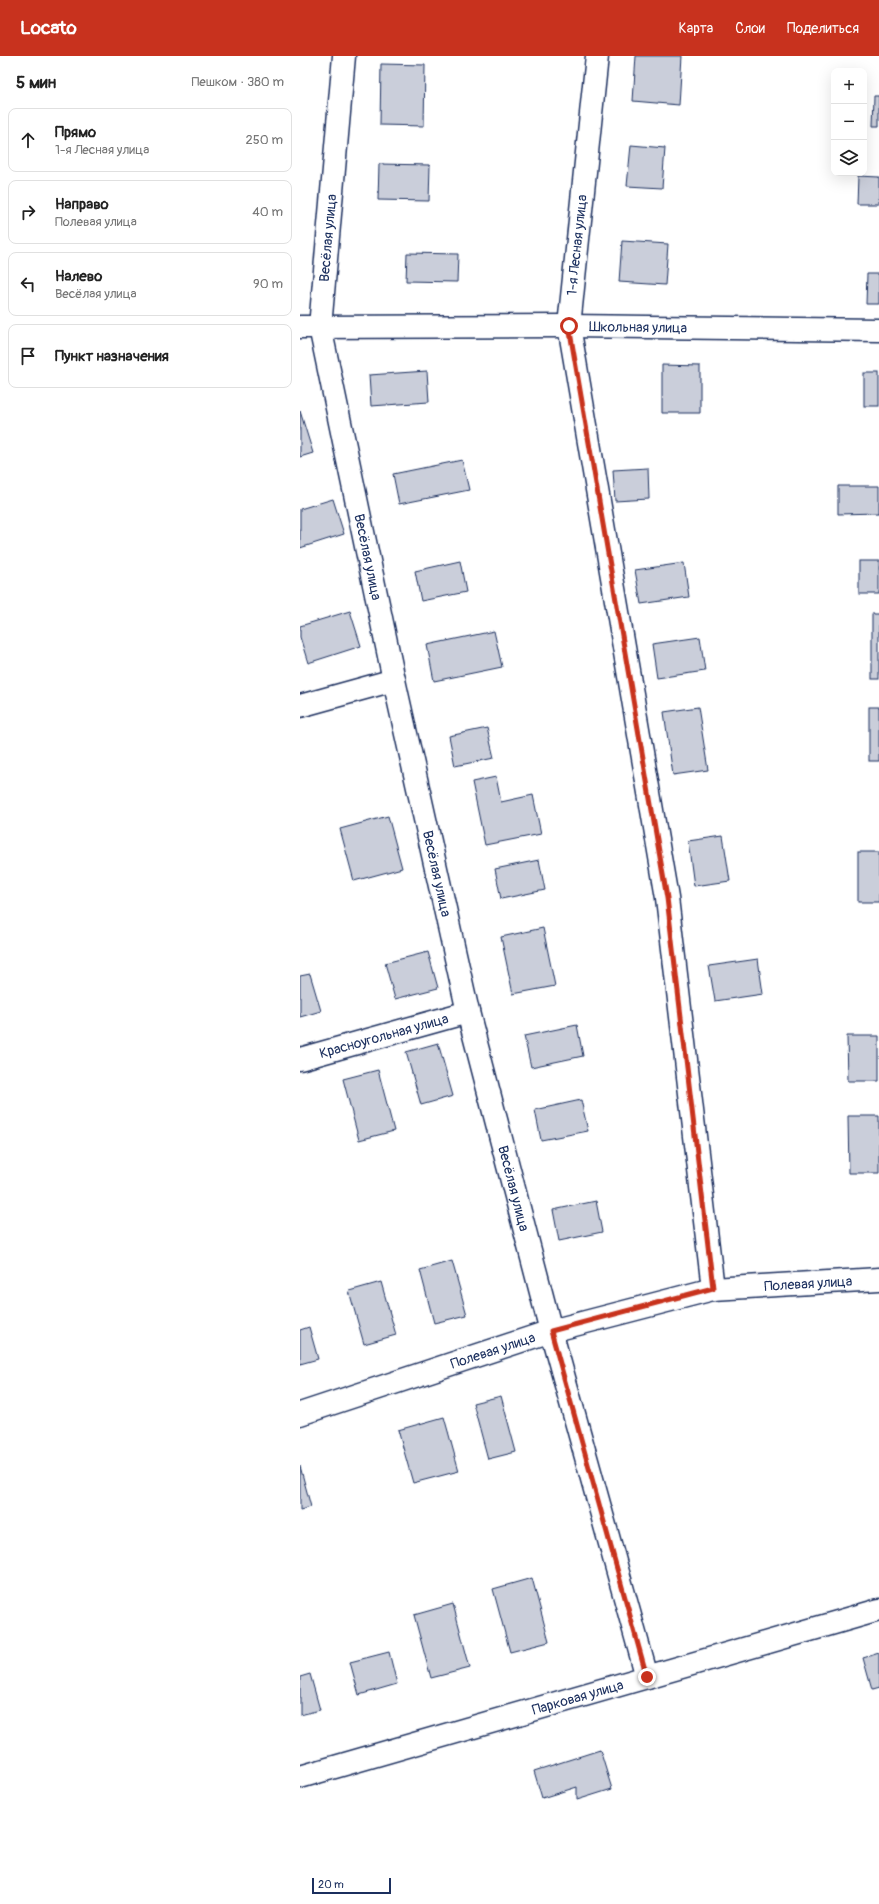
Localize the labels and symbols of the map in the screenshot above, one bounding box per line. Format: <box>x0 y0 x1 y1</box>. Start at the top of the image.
street label: Весёлая улица <box>316 193 340 283</box>
street label: 1-я Лесная улица <box>563 194 591 296</box>
route start <box>560 317 578 335</box>
street label: Школьная улица <box>589 318 687 336</box>
street label: Весёлая улица <box>351 512 386 602</box>
street label: Весёлая улица <box>419 829 455 918</box>
street label: Красноугольная улица <box>317 1009 450 1062</box>
street label: Весёлая улица <box>495 1144 533 1233</box>
street label: Полевая улица <box>764 1272 853 1294</box>
street label: Полевая улица <box>448 1328 537 1372</box>
route end <box>638 1668 656 1686</box>
street label: Парковая улица <box>530 1676 625 1718</box>
scale bar <box>312 1876 391 1895</box>

